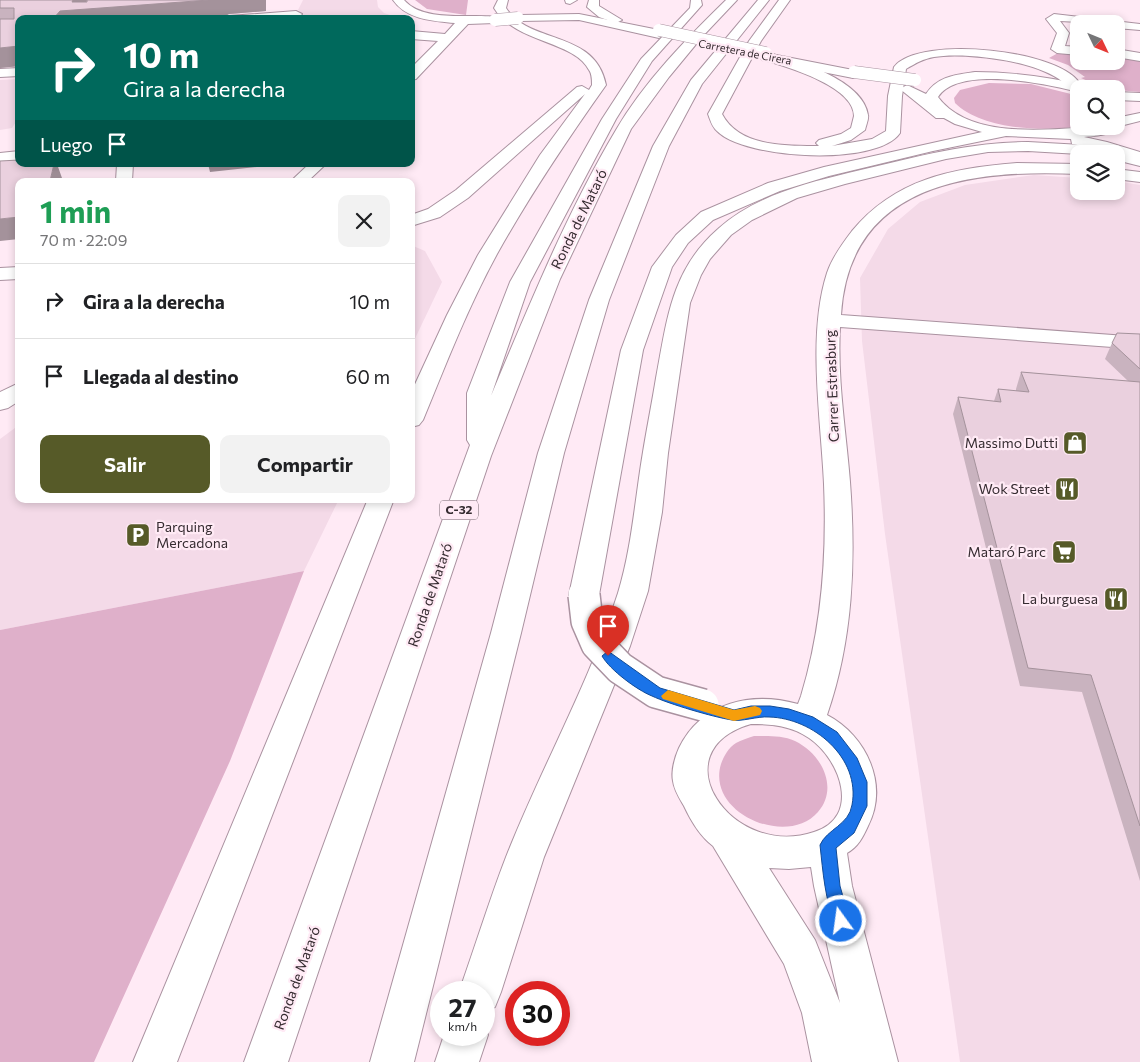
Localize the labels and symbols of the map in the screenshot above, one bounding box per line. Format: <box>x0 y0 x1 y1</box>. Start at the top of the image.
north arrow <box>1070 15 1125 70</box>
street label: Carretera de Cirera <box>697 36 793 67</box>
street label: Ronda de Mataró <box>547 166 610 271</box>
street label: Carrer Estrasburg <box>821 329 842 442</box>
shop icon: Massimo Dutti <box>1062 430 1088 456</box>
place label: Massimo Dutti <box>965 434 1058 451</box>
restaurant icon: Wok Street <box>1054 476 1080 502</box>
place label: Wok Street <box>978 480 1050 497</box>
road number: C-32 <box>440 500 478 520</box>
place label: Parquing Mercadona <box>156 518 228 551</box>
parking icon: Parquing Mercadona <box>125 522 151 548</box>
supermarket icon: Mataró Parc <box>1051 539 1077 565</box>
street label: Ronda de Mataró <box>404 541 455 649</box>
place label: Mataró Parc <box>968 543 1046 560</box>
restaurant icon: La burguesa <box>1103 586 1129 612</box>
place label: La burguesa <box>1022 590 1098 607</box>
pin <box>587 605 629 656</box>
position arrow <box>814 894 866 946</box>
street label: Ronda de Mataró <box>270 924 323 1032</box>
speed limit sign: 30 <box>505 981 570 1046</box>

